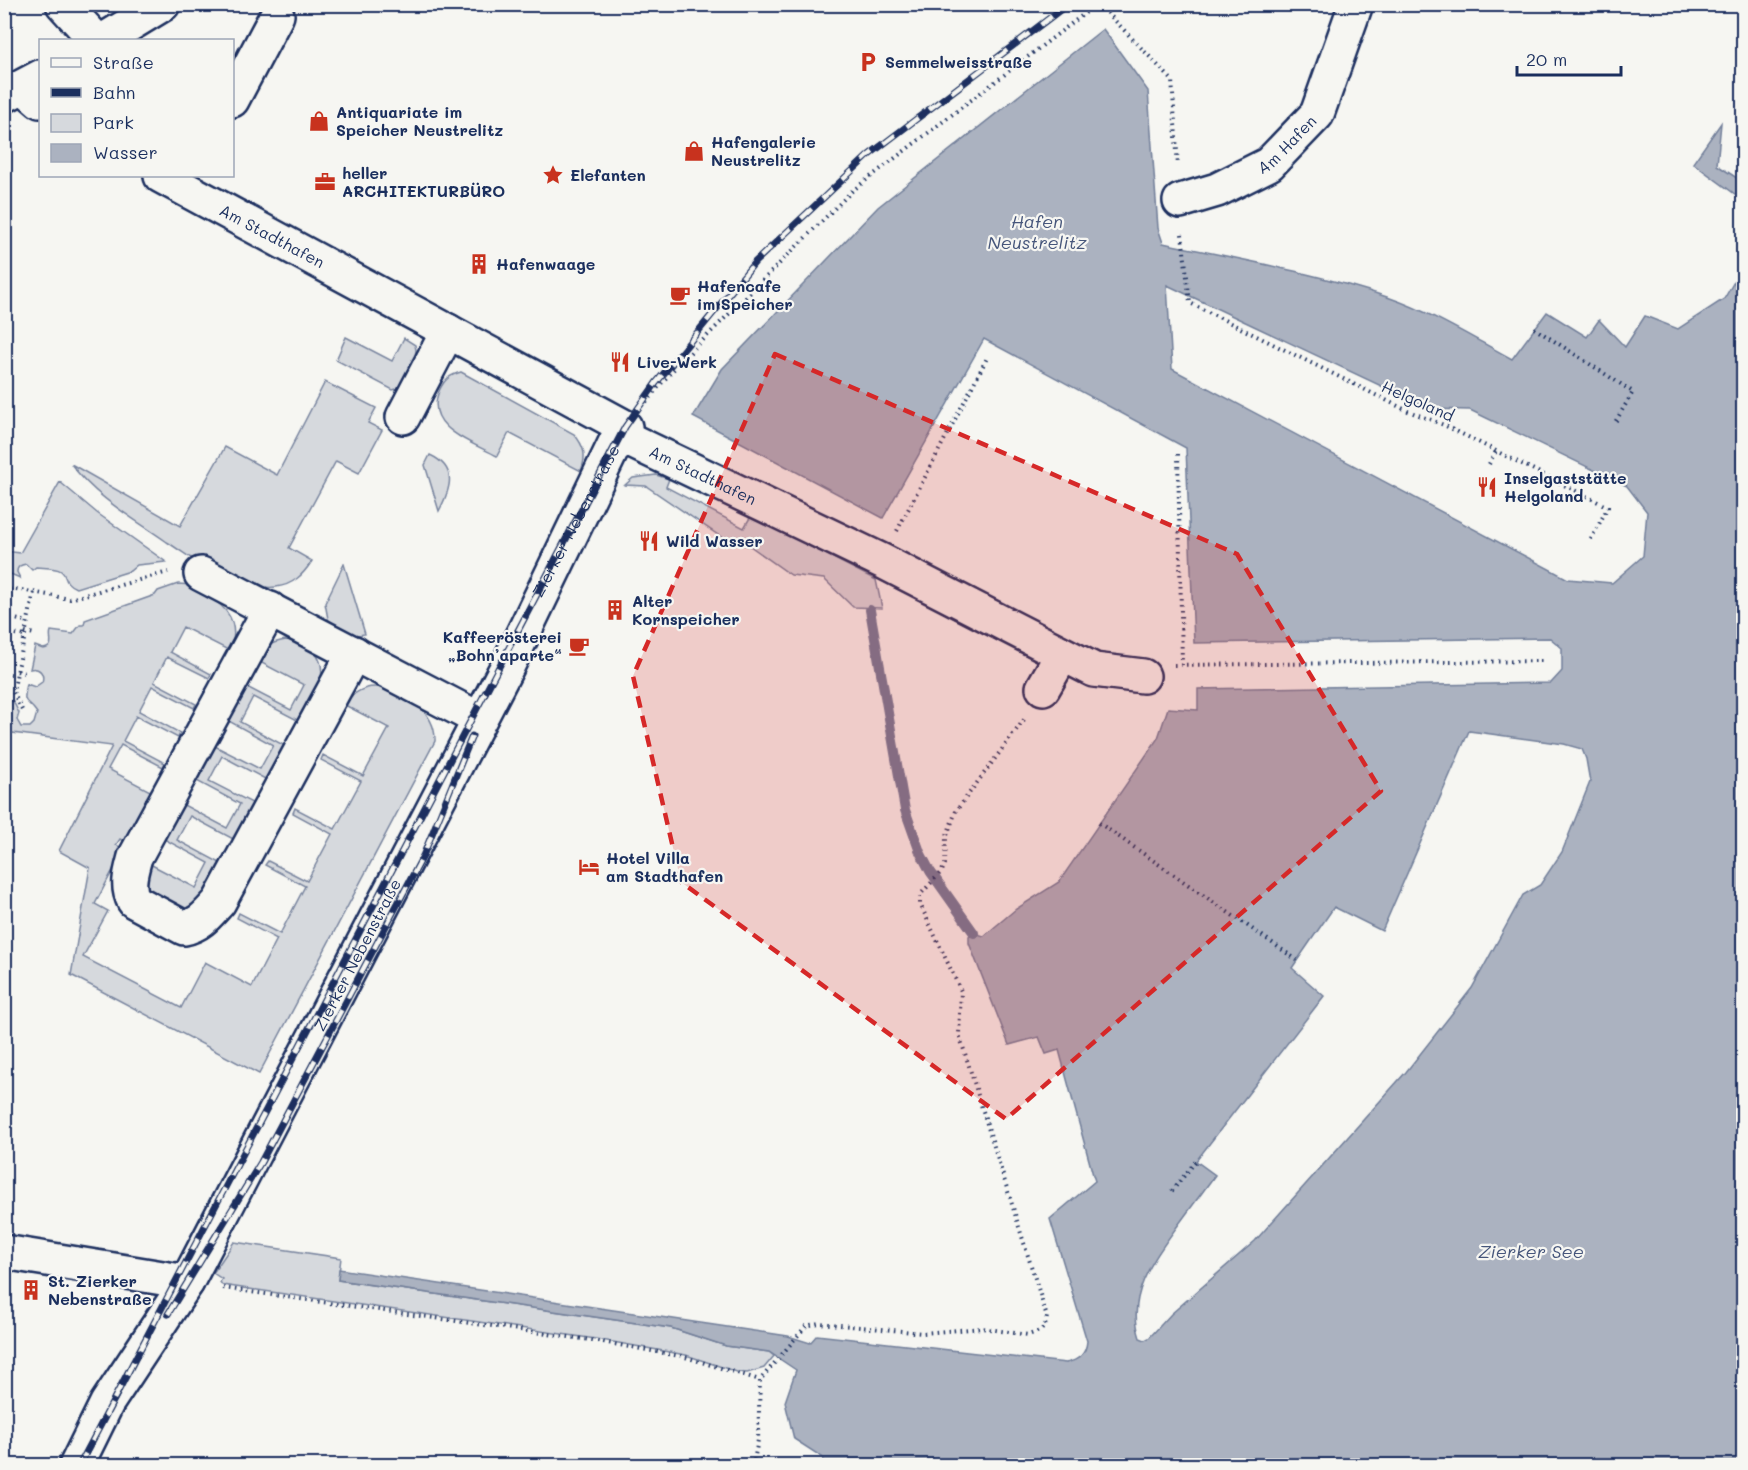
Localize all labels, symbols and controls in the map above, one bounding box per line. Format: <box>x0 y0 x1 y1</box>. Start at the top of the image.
legend <box>39 39 234 177</box>
scale bar <box>1517 39 1620 77</box>
text: 20 m <box>1526 47 1567 71</box>
text: Straße <box>93 50 154 74</box>
parking icon: Semmelweisstraße <box>856 50 880 74</box>
place label: Semmelweisstraße <box>885 51 1032 72</box>
text: Bahn <box>93 80 136 104</box>
place label: Antiquariate im Speicher Neustrelitz <box>336 101 503 140</box>
shop icon: Antiquariate im Speicher Neustrelitz <box>307 109 331 133</box>
text: Park <box>93 110 134 134</box>
street label: Am Hafen <box>1254 110 1321 178</box>
place label: Hafengalerie Neustrelitz <box>711 131 816 170</box>
shop icon: Hafengalerie Neustrelitz <box>682 139 706 163</box>
text: Wasser <box>93 140 158 164</box>
place label: heller ARCHITEKTURBÜRO <box>342 162 505 201</box>
place icon: Elefanten <box>541 163 565 187</box>
place label: Elefanten <box>570 164 646 185</box>
office icon: heller ARCHITEKTURBÜRO <box>313 170 337 194</box>
street label: Am Stadthafen <box>216 199 328 272</box>
water label: Hafen Neustrelitz <box>987 209 1088 254</box>
building icon: Hafenwaage <box>467 252 491 276</box>
place label: Hafenwaage <box>496 253 595 274</box>
place label: Hafencafe im Speicher <box>697 275 793 314</box>
cafe icon: Hafencafe im Speicher <box>668 283 692 307</box>
restaurant icon: Live-Werk <box>608 350 632 374</box>
place label: Live-Werk <box>637 351 717 372</box>
street label: Helgoland <box>1379 375 1458 426</box>
street label: Am Stadthafen <box>646 440 760 509</box>
street label: Zierker Nebenstraße <box>527 441 624 600</box>
place label: Inselgaststätte Helgoland <box>1504 467 1627 506</box>
restaurant icon: Inselgaststätte Helgoland <box>1475 475 1499 499</box>
restaurant icon: Wild Wasser <box>637 529 661 553</box>
place label: Wild Wasser <box>666 530 763 551</box>
place label: Alter Kornspeicher <box>632 590 740 629</box>
building icon: Alter Kornspeicher <box>603 598 627 622</box>
place label: Kaffeerösterei „Bohn’aparte“ <box>443 626 562 665</box>
cafe icon: Kaffeerösterei „Bohn’aparte“ <box>567 634 591 658</box>
place label: Hotel Villa am Stadthafen <box>606 847 723 886</box>
hotel icon: Hotel Villa am Stadthafen <box>577 855 601 879</box>
street label: Zierker Nebenstraße <box>308 875 405 1034</box>
water label: Zierker See <box>1478 1239 1584 1263</box>
place label: St. Zierker Nebenstraße <box>48 1270 151 1309</box>
building icon: St. Zierker Nebenstraße <box>19 1278 43 1302</box>

